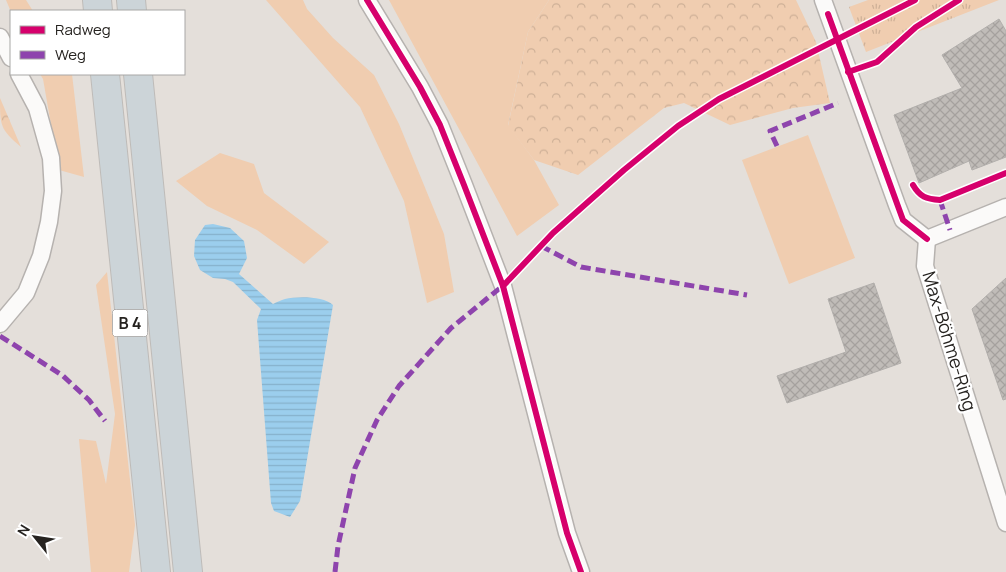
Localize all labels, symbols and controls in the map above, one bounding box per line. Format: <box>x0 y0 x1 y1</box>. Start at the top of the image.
legend <box>10 10 185 75</box>
text: Radweg <box>55 19 111 40</box>
text: Weg <box>55 44 86 65</box>
street label: Max-Böhme-Ring <box>917 268 983 414</box>
road number: B 4 <box>112 309 148 336</box>
north arrow <box>10 512 60 562</box>
text: N <box>13 521 34 539</box>

